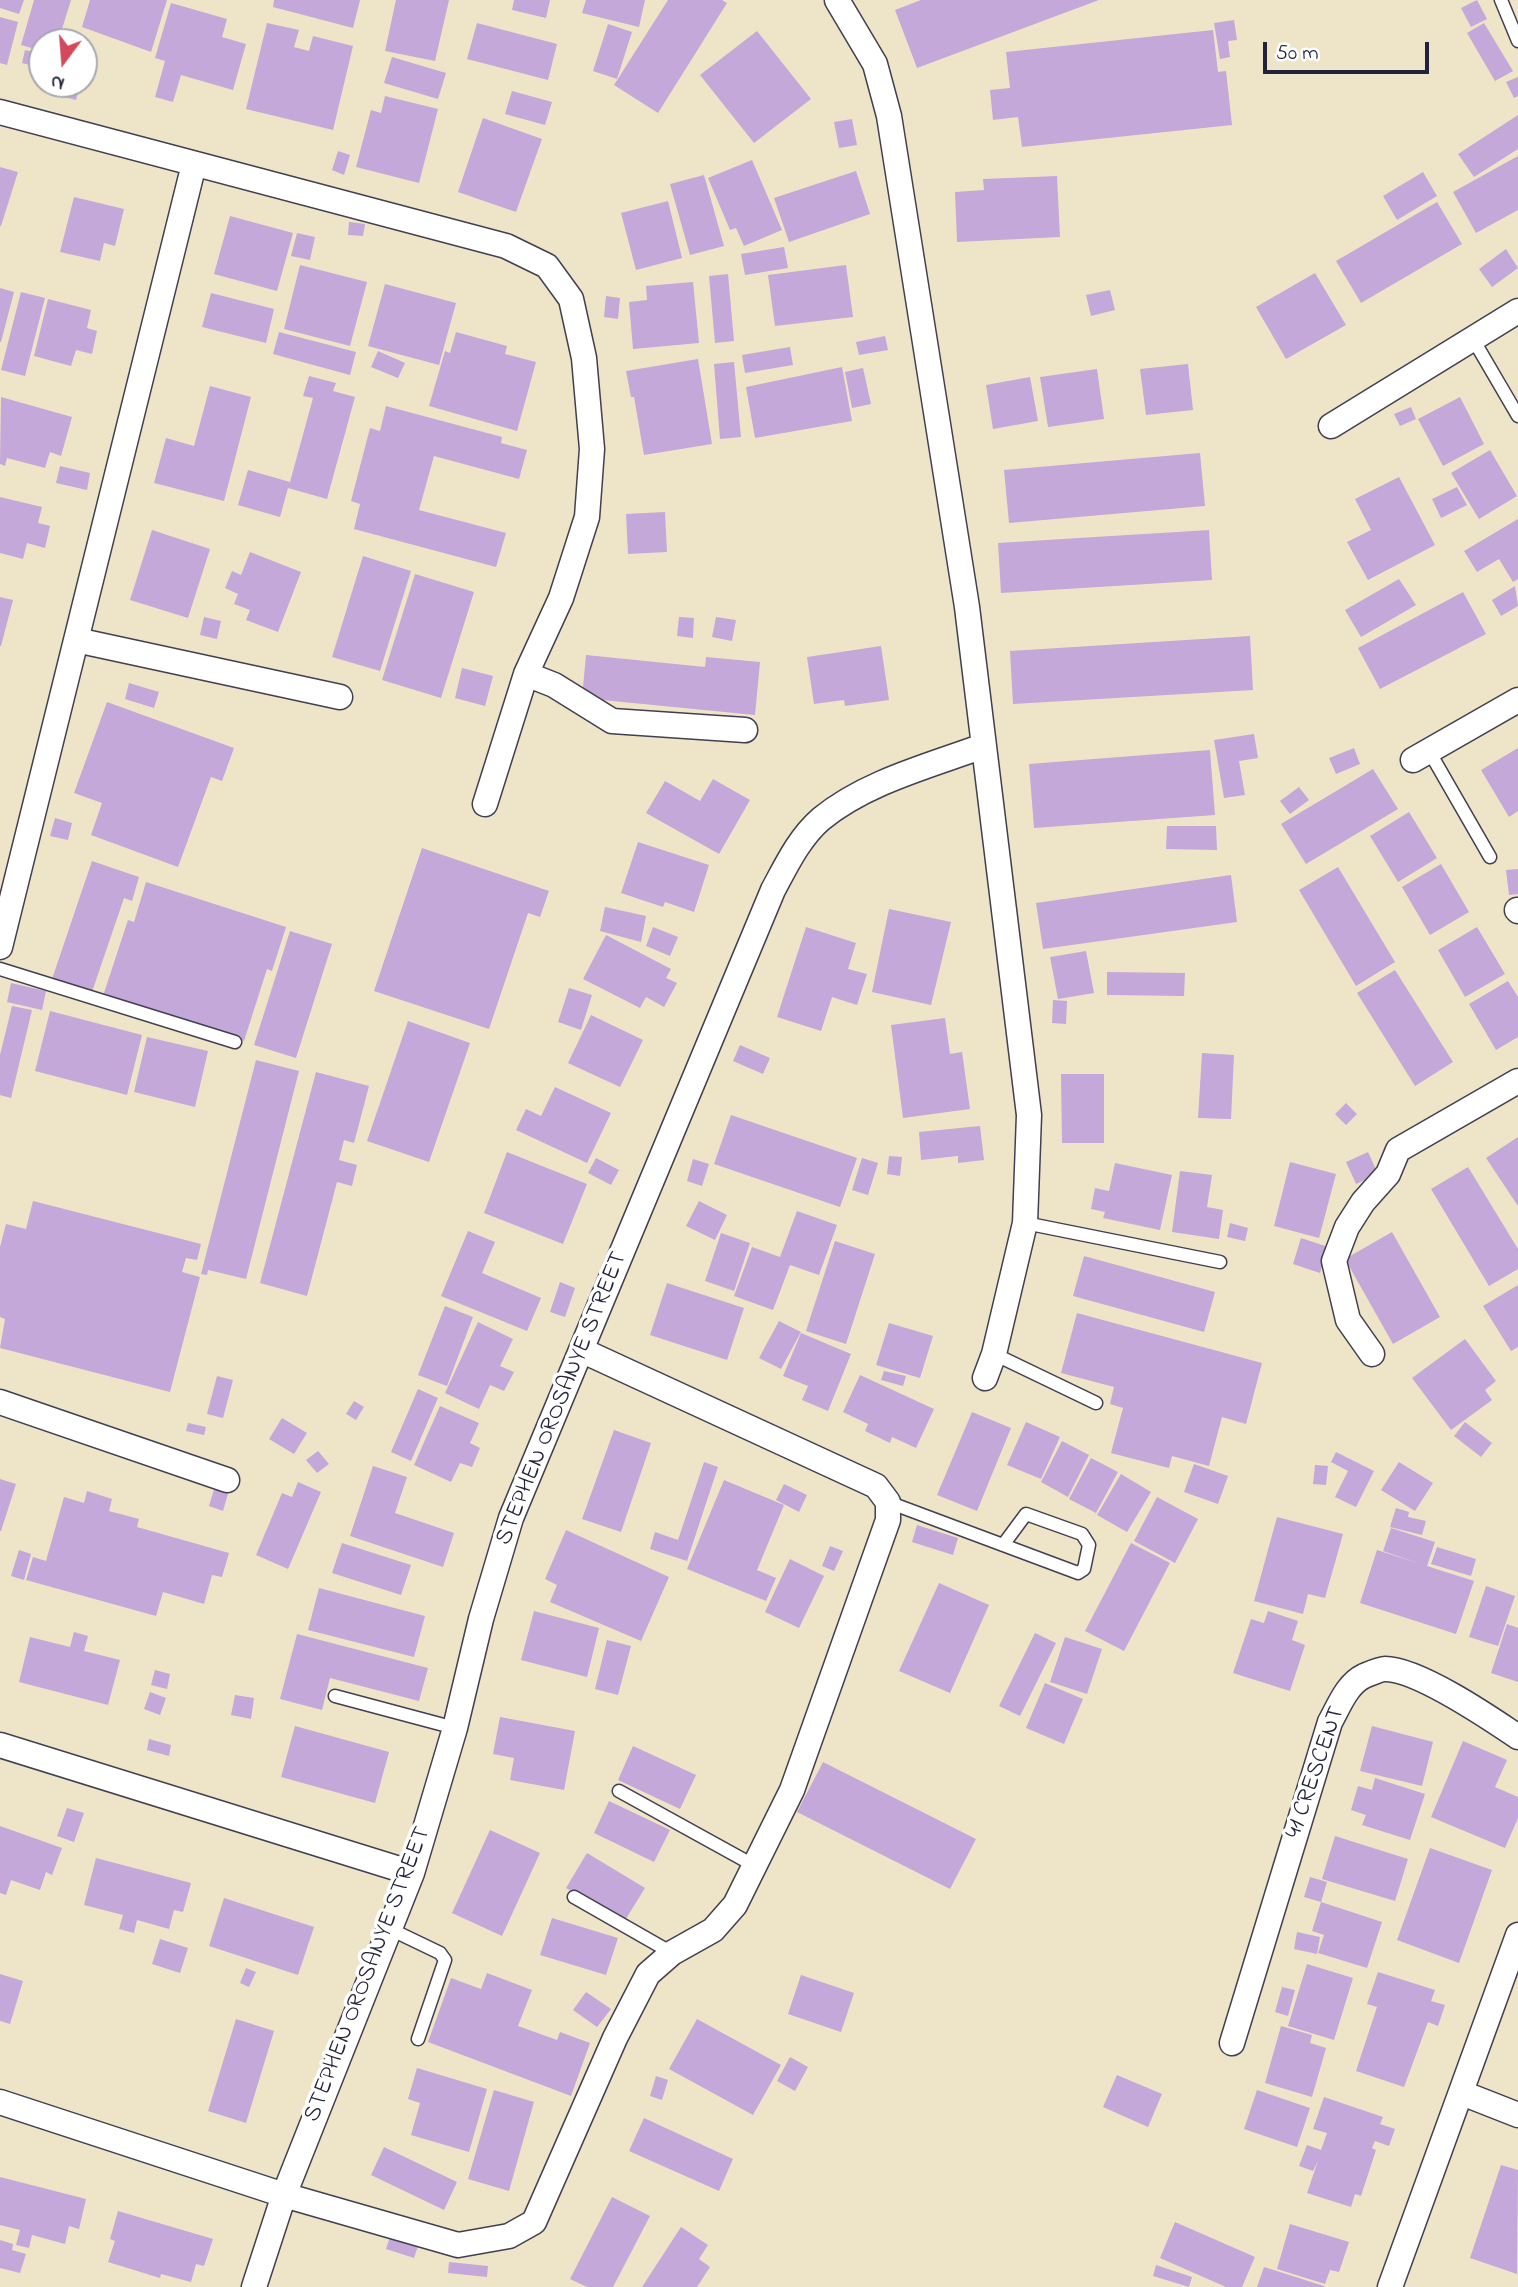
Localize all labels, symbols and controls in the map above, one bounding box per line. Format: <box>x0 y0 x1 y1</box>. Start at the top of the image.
north arrow <box>28 28 98 98</box>
scale bar <box>1266 28 1432 72</box>
text: 50 m <box>1276 39 1319 69</box>
text: N <box>48 67 68 96</box>
street label: STEPHEN OROSANYE STREET <box>491 1248 635 1550</box>
street label: 41 CRESCENT <box>1281 1703 1353 1843</box>
street label: STEPHEN OROSANYE STREET <box>299 1823 439 2127</box>

